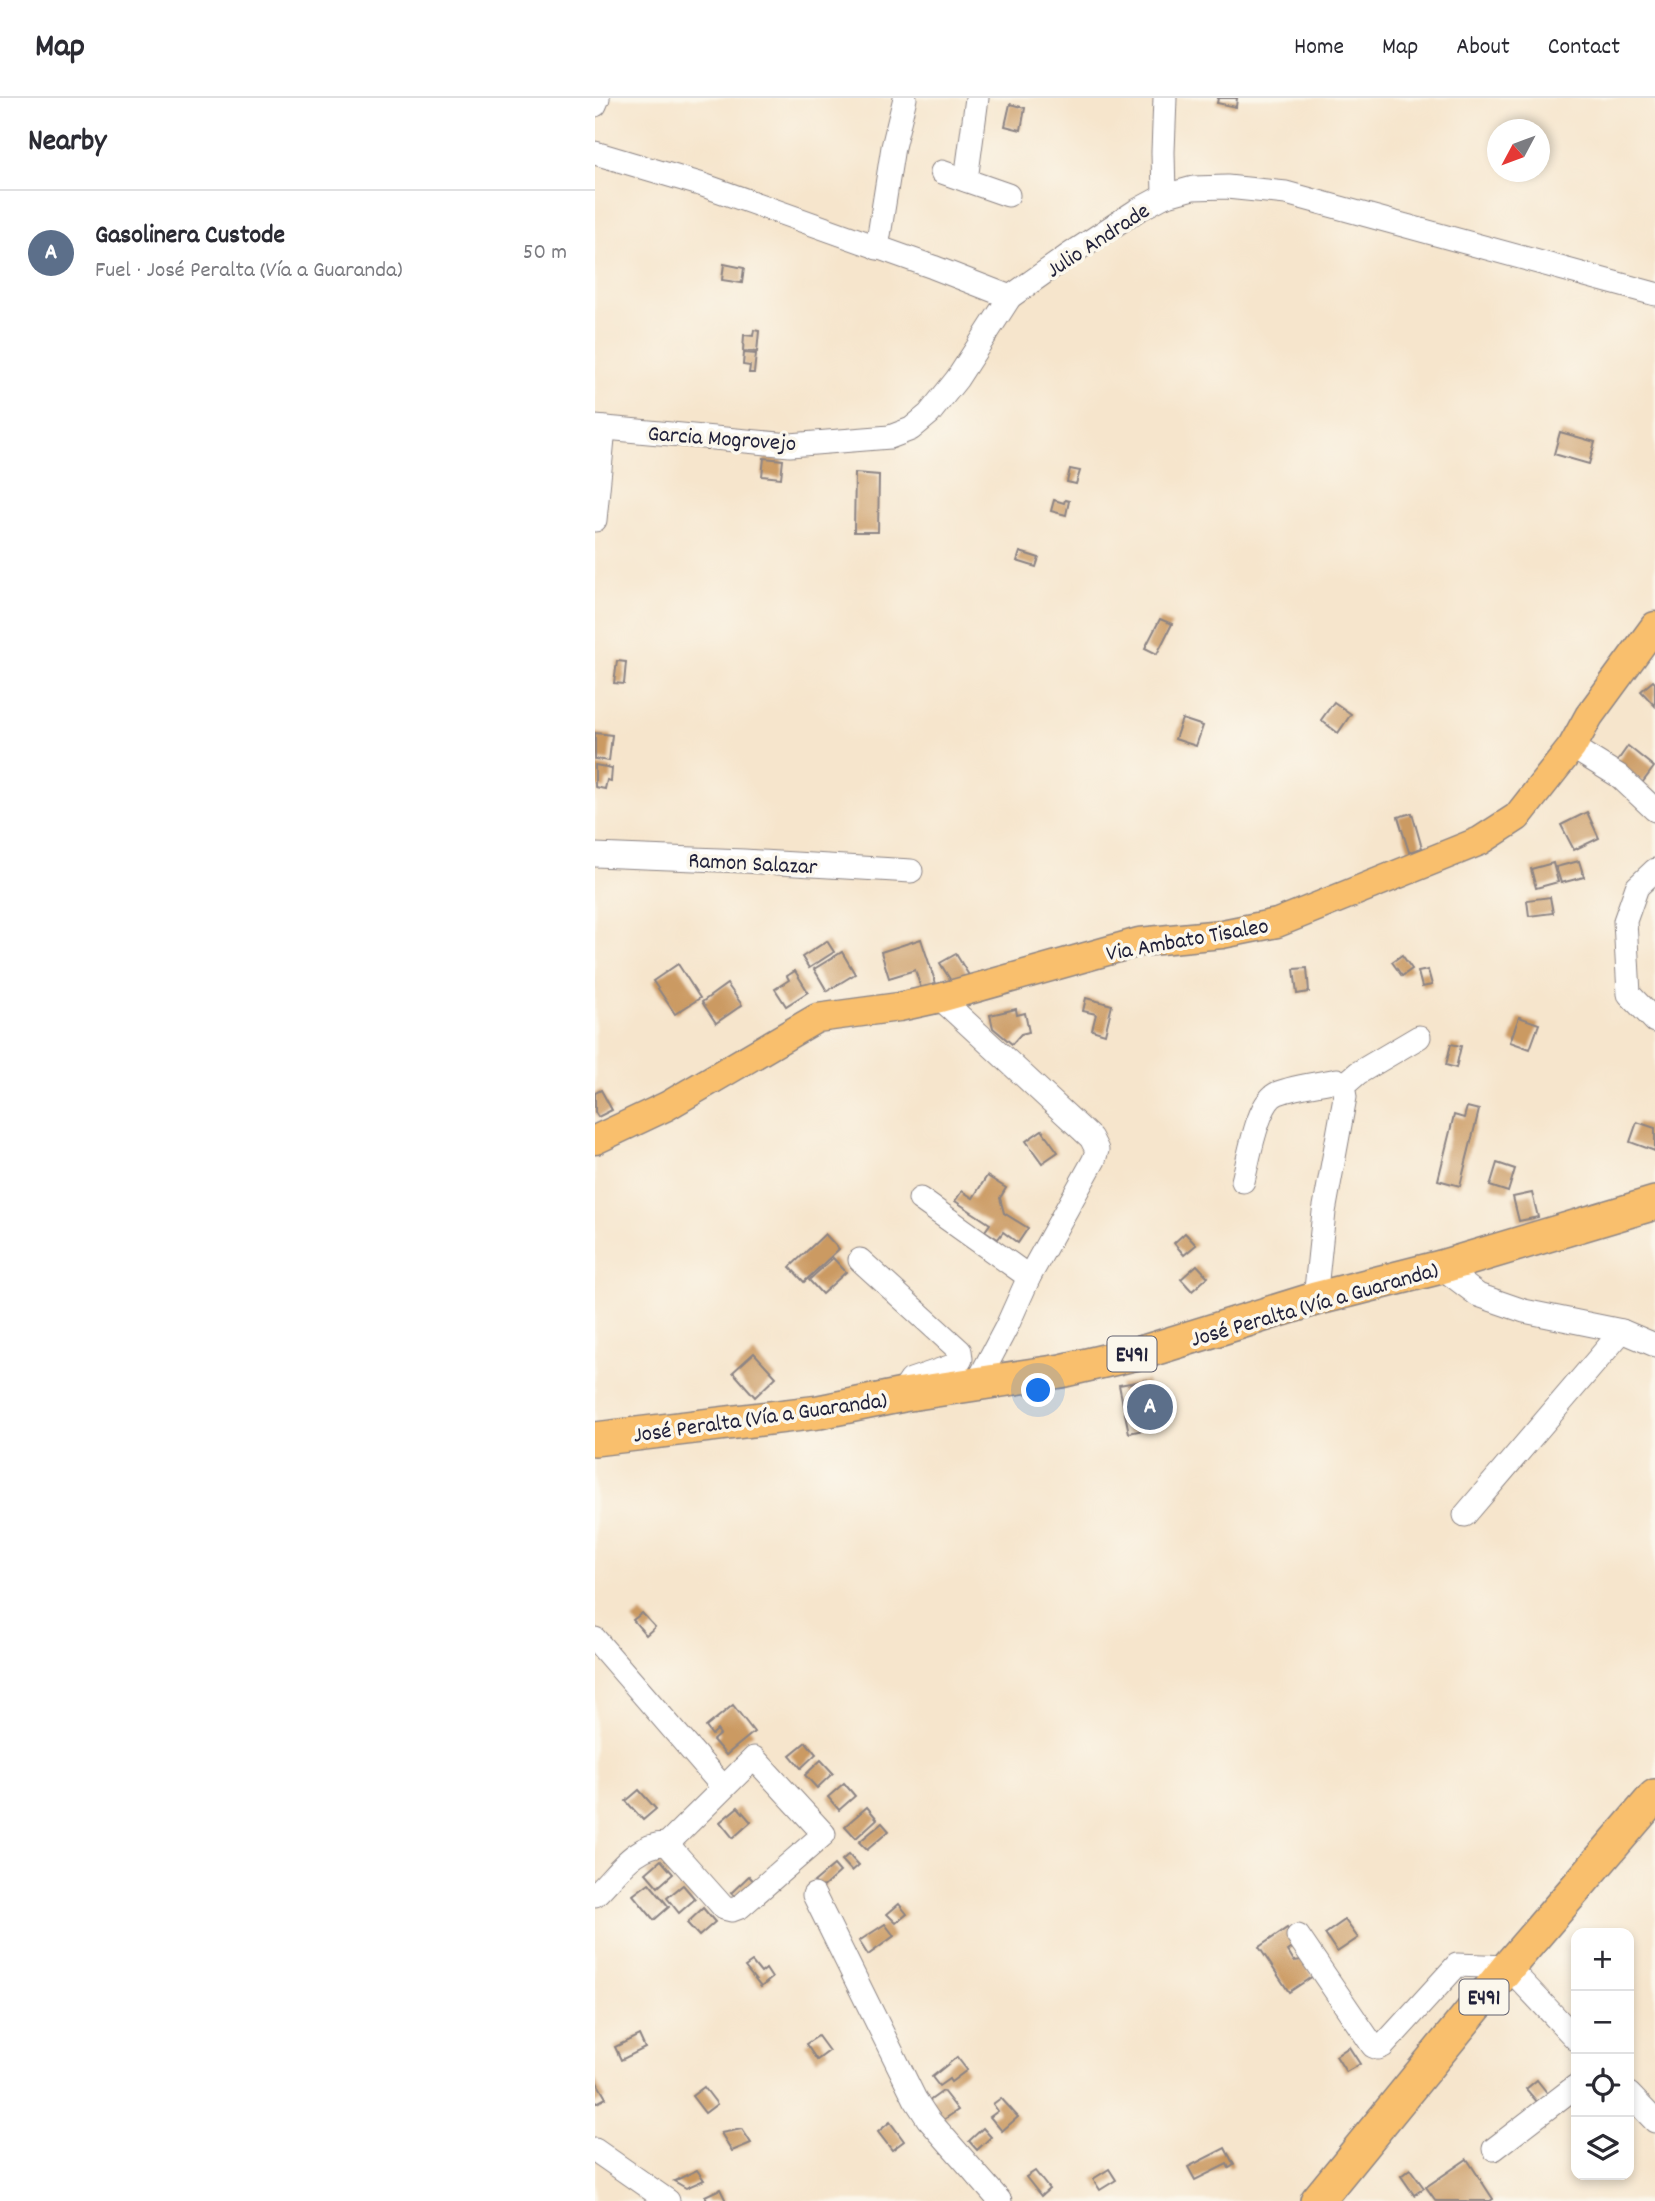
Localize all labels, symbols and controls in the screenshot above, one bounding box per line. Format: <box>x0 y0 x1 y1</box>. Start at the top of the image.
text: Map <box>35 25 85 72</box>
text: Home <box>1294 31 1344 65</box>
text: Map <box>1382 31 1418 65</box>
text: About <box>1456 31 1510 65</box>
text: Contact <box>1548 31 1620 65</box>
north arrow <box>1487 119 1550 182</box>
text: Nearby <box>28 122 106 165</box>
street label: Julio Andrade <box>1041 196 1157 288</box>
text: Gasolinera Custode <box>95 218 285 255</box>
text: A <box>45 237 57 270</box>
text: 50 m <box>523 237 567 270</box>
text: Fuel · José Peralta (Vía a Guaranda) <box>95 255 403 288</box>
street label: Garcia Mogrovejo <box>646 419 797 462</box>
street label: Ramon Salazar <box>687 846 819 885</box>
street label: Via Ambato Tisaleo <box>1104 911 1271 972</box>
street label: José Peralta (Vía a Guaranda) <box>1187 1255 1443 1358</box>
road number: E491 <box>1107 1336 1157 1372</box>
your location <box>1021 1373 1055 1407</box>
pin: A <box>1127 1381 1173 1433</box>
street label: José Peralta (Vía a Guaranda) <box>631 1385 890 1454</box>
map controls <box>1571 1928 1634 2180</box>
button: + <box>1571 1928 1634 1991</box>
road number: E491 <box>1459 1980 1509 2014</box>
button: − <box>1571 1991 1634 2054</box>
button: locate <box>1571 2054 1634 2117</box>
button: layers <box>1571 2117 1634 2180</box>

